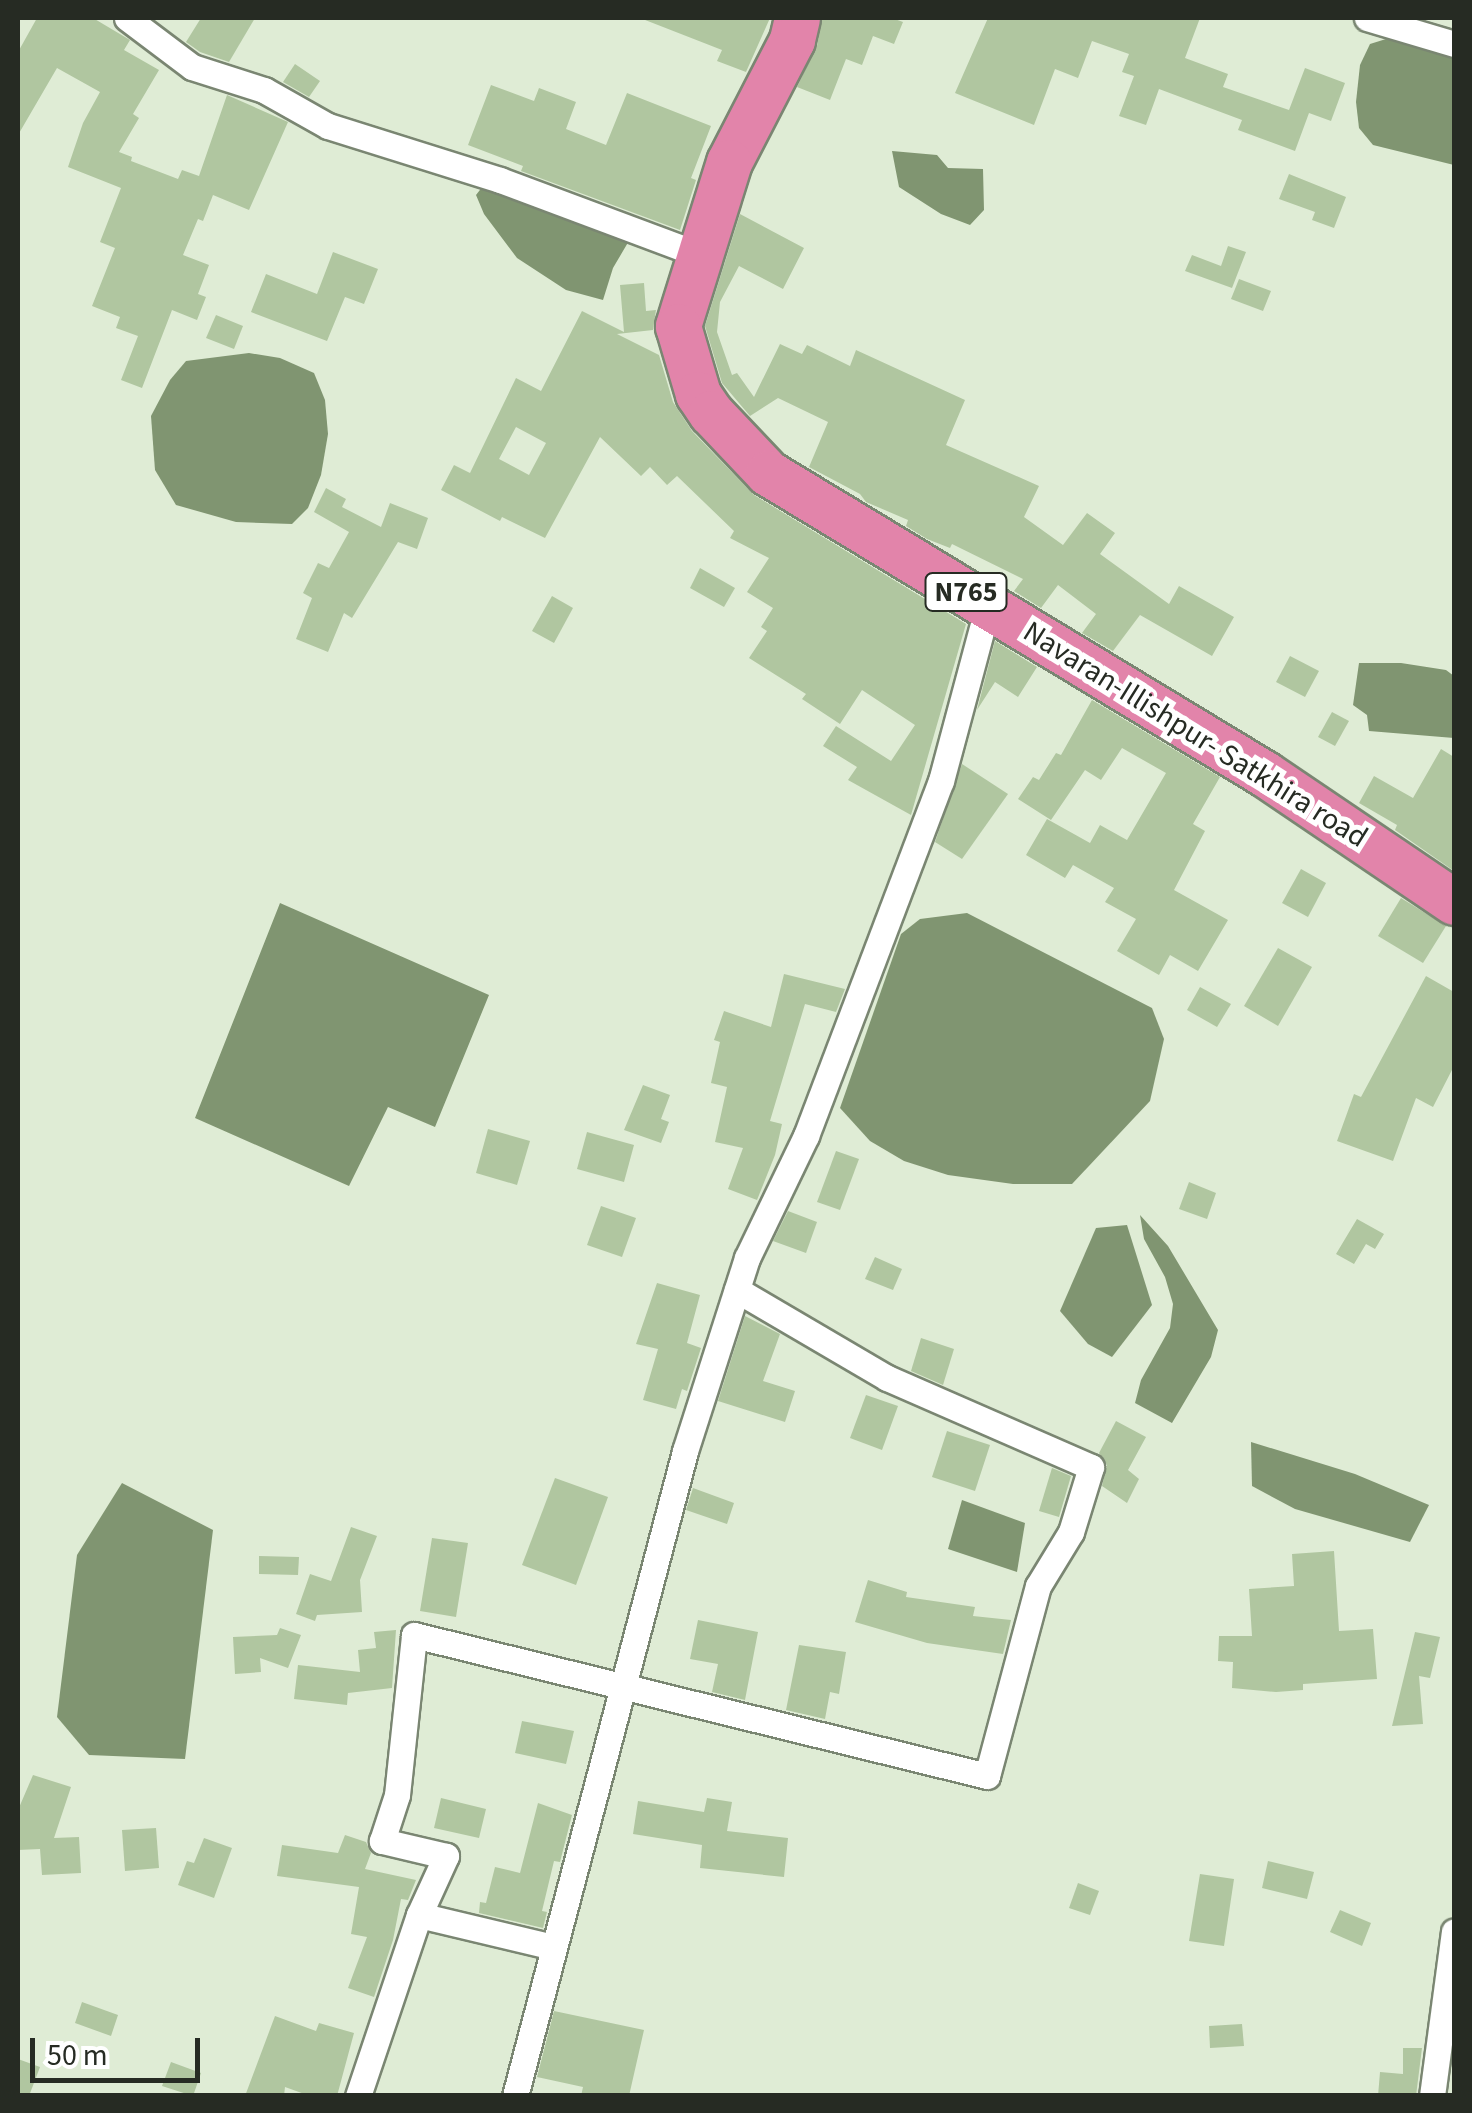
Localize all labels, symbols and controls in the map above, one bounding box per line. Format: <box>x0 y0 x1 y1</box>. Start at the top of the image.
road number: N765 <box>924 569 1008 615</box>
street label: Navaran-Illishpur- Satkhira road <box>1016 614 1374 856</box>
scale bar <box>35 2018 205 2080</box>
text: 50 m <box>47 2034 108 2077</box>

